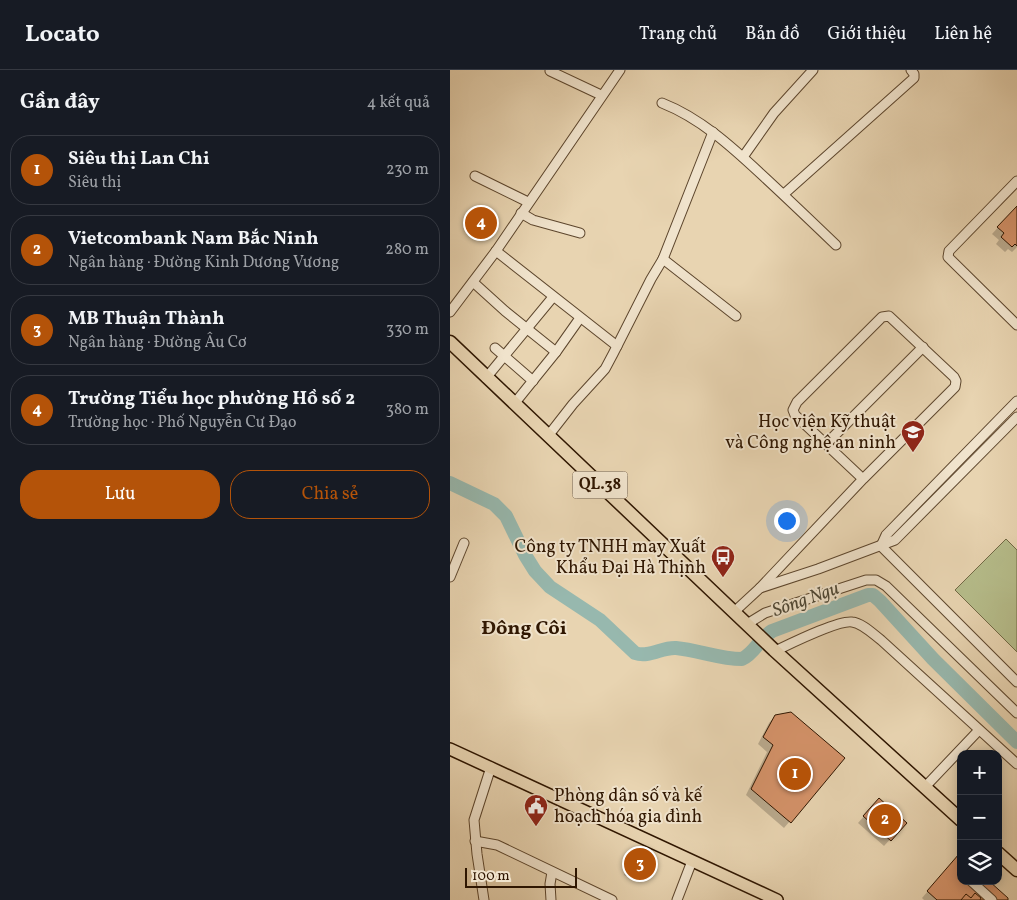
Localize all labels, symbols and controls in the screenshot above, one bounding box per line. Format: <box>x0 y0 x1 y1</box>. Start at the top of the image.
text: Locato <box>25 18 100 52</box>
text: Trang chủ <box>639 22 717 47</box>
text: Bản đồ <box>745 22 800 47</box>
text: Giới thiệu <box>828 22 906 47</box>
text: Liên hệ <box>934 22 992 47</box>
text: Gần đây <box>20 88 100 117</box>
text: 4 kết quả <box>367 92 430 114</box>
text: Siêu thị Lan Chi <box>68 146 210 172</box>
text: 1 <box>34 159 40 181</box>
text: 230 m <box>386 159 429 181</box>
text: Siêu thị <box>68 172 121 194</box>
pin: 4 <box>465 204 497 242</box>
text: Vietcombank Nam Bắc Ninh <box>68 226 319 252</box>
text: 2 <box>33 239 41 261</box>
text: 280 m <box>385 239 429 261</box>
text: Ngân hàng · Đường Kinh Dương Vương <box>68 252 339 274</box>
text: MB Thuận Thành <box>68 306 225 332</box>
text: 3 <box>33 319 41 341</box>
text: 330 m <box>386 319 429 341</box>
text: Ngân hàng · Đường Âu Cơ <box>68 332 247 354</box>
text: Trường Tiểu học phường Hồ số 2 <box>68 386 355 412</box>
text: 4 <box>32 399 42 421</box>
text: 380 m <box>386 399 429 421</box>
place label: Học viện Kỹ thuật và Công nghệ an ninh <box>725 410 896 456</box>
text: Trường học · Phố Nguyễn Cư Đạo <box>68 412 297 434</box>
school or university icon: Học viện Kỹ thuật và Công nghệ an ninh <box>900 419 926 453</box>
button: Lưu <box>20 470 220 519</box>
button: Chia sẻ <box>230 470 430 519</box>
road number: QL.38 <box>572 472 628 498</box>
your location <box>774 508 800 534</box>
place label: Công ty TNHH may Xuất Khẩu Đại Hà Thịnh <box>514 535 706 581</box>
bus stop icon: Công ty TNHH may Xuất Khẩu Đại Hà Thịnh <box>710 544 736 578</box>
water label: Sông Ngụ <box>769 576 843 624</box>
district label: Đông Côi <box>481 615 567 643</box>
map controls <box>957 750 1002 885</box>
button: + <box>957 750 1002 795</box>
pin: 1 <box>779 755 811 793</box>
place label: Phòng dân số và kế hoạch hóa gia đình <box>554 784 703 830</box>
public building icon: Phòng dân số và kế hoạch hóa gia đình <box>523 793 549 827</box>
button: − <box>957 795 1002 840</box>
pin: 2 <box>869 801 901 839</box>
button: layers <box>957 840 1002 885</box>
pin: 3 <box>624 845 656 883</box>
scale bar <box>465 865 578 888</box>
text: 100 m <box>472 867 510 886</box>

